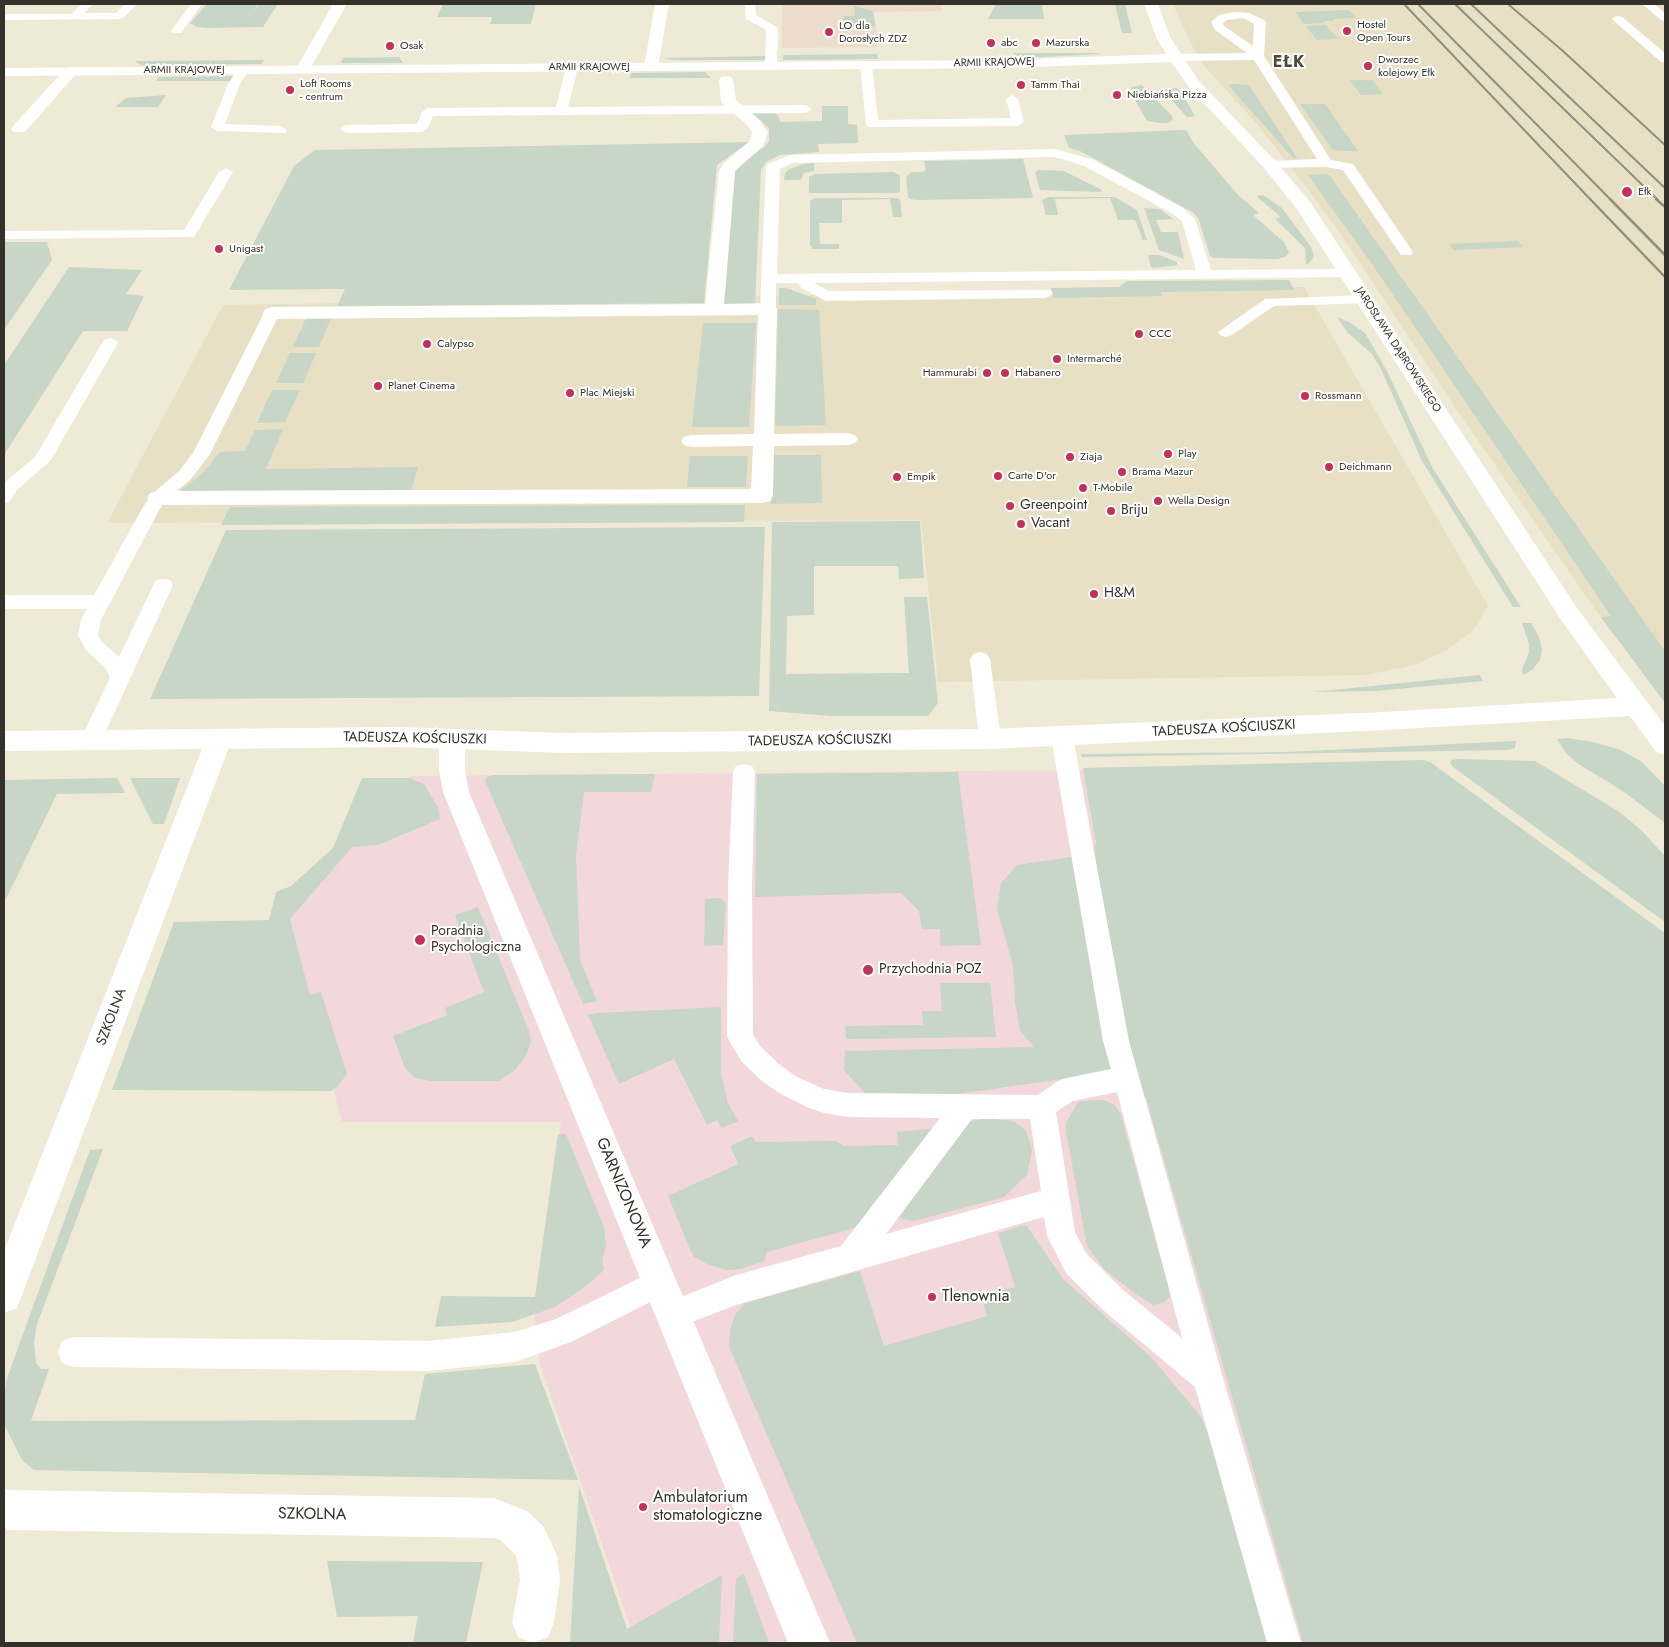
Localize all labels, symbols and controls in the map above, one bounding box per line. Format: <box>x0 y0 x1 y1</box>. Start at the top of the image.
place label: Hostel Open Tours <box>1357 18 1411 44</box>
place label: LO dla Dorosłych ZDZ <box>839 19 907 45</box>
marker: Hostel Open Tours <box>1341 25 1353 37</box>
marker: LO dla Dorosłych ZDZ <box>823 26 835 38</box>
place label: abc <box>1001 36 1018 50</box>
place label: Mazurska <box>1046 36 1089 50</box>
marker: abc <box>985 37 997 49</box>
marker: Mazurska <box>1030 37 1042 49</box>
place label: Osak <box>400 39 423 53</box>
marker: Osak <box>384 40 396 52</box>
district label: EŁK <box>1272 53 1306 73</box>
place label: Dworzec kolejowy Ełk <box>1378 53 1435 79</box>
street label: ARMII KRAJOWEJ <box>953 56 1035 70</box>
street label: ARMII KRAJOWEJ <box>548 60 630 74</box>
marker: Dworzec kolejowy Ełk <box>1362 60 1374 72</box>
street label: ARMII KRAJOWEJ <box>143 63 225 77</box>
place label: Loft Rooms - centrum <box>300 77 351 103</box>
place label: Tamm Thai <box>1031 78 1080 92</box>
marker: Tamm Thai <box>1015 79 1027 91</box>
marker: Loft Rooms - centrum <box>284 84 296 96</box>
place label: Niebiańska Pizza <box>1127 88 1207 102</box>
marker: Niebiańska Pizza <box>1111 89 1123 101</box>
marker: Ełk <box>1620 185 1634 199</box>
place label: Ełk <box>1638 185 1651 199</box>
place label: Unigast <box>229 242 263 256</box>
marker: Unigast <box>213 243 225 255</box>
street label: JAROSŁAWA DĄBROWSKIEGO <box>1353 285 1443 415</box>
place label: CCC <box>1149 327 1172 341</box>
marker: CCC <box>1133 328 1145 340</box>
place label: Calypso <box>437 337 474 351</box>
marker: Calypso <box>421 338 433 350</box>
place label: Intermarché <box>1067 352 1122 366</box>
marker: Intermarché <box>1051 353 1063 365</box>
place label: Hammurabi <box>923 366 977 380</box>
place label: Habanero <box>1015 366 1061 380</box>
marker: Hammurabi <box>981 367 993 379</box>
marker: Habanero <box>999 367 1011 379</box>
place label: Planet Cinema <box>388 379 455 393</box>
marker: Planet Cinema <box>372 380 384 392</box>
place label: Plac Miejski <box>580 386 635 400</box>
marker: Plac Miejski <box>564 387 576 399</box>
place label: Rossmann <box>1315 389 1361 403</box>
marker: Rossmann <box>1299 390 1311 402</box>
place label: Play <box>1178 447 1197 461</box>
marker: Play <box>1162 448 1174 460</box>
place label: Ziaja <box>1080 450 1102 464</box>
marker: Ziaja <box>1064 451 1076 463</box>
place label: Deichmann <box>1339 460 1391 474</box>
marker: Deichmann <box>1323 461 1335 473</box>
place label: Brama Mazur <box>1132 465 1193 479</box>
marker: Brama Mazur <box>1116 466 1128 478</box>
place label: Carte D'or <box>1008 469 1056 483</box>
place label: Empik <box>907 470 936 484</box>
marker: Carte D'or <box>992 470 1004 482</box>
marker: Empik <box>891 471 903 483</box>
place label: T-Mobile <box>1093 481 1133 495</box>
marker: T-Mobile <box>1077 482 1089 494</box>
place label: Wella Design <box>1168 494 1230 508</box>
marker: Wella Design <box>1152 495 1164 507</box>
place label: Greenpoint <box>1020 498 1087 514</box>
marker: Greenpoint <box>1004 500 1016 512</box>
place label: Briju <box>1121 503 1148 519</box>
marker: Briju <box>1105 505 1117 517</box>
place label: Vacant <box>1031 516 1070 532</box>
marker: Vacant <box>1015 518 1027 530</box>
place label: H&M <box>1104 586 1135 602</box>
marker: H&M <box>1088 588 1100 600</box>
street label: TADEUSZA KOŚCIUSZKI <box>1152 717 1296 741</box>
street label: TADEUSZA KOŚCIUSZKI <box>343 729 487 749</box>
street label: TADEUSZA KOŚCIUSZKI <box>748 731 892 751</box>
place label: Poradnia Psychologiczna <box>431 924 521 956</box>
marker: Poradnia Psychologiczna <box>413 933 427 947</box>
place label: Przychodnia POZ <box>879 962 982 978</box>
marker: Przychodnia POZ <box>861 963 875 977</box>
street label: SZKOLNA <box>93 986 131 1048</box>
street label: GARNIZONOWA <box>591 1135 655 1251</box>
place label: Tlenownia <box>942 1287 1009 1307</box>
marker: Tlenownia <box>926 1291 938 1303</box>
place label: Ambulatorium stomatologiczne <box>653 1488 762 1526</box>
marker: Ambulatorium stomatologiczne <box>637 1501 649 1513</box>
street label: SZKOLNA <box>278 1505 346 1525</box>

